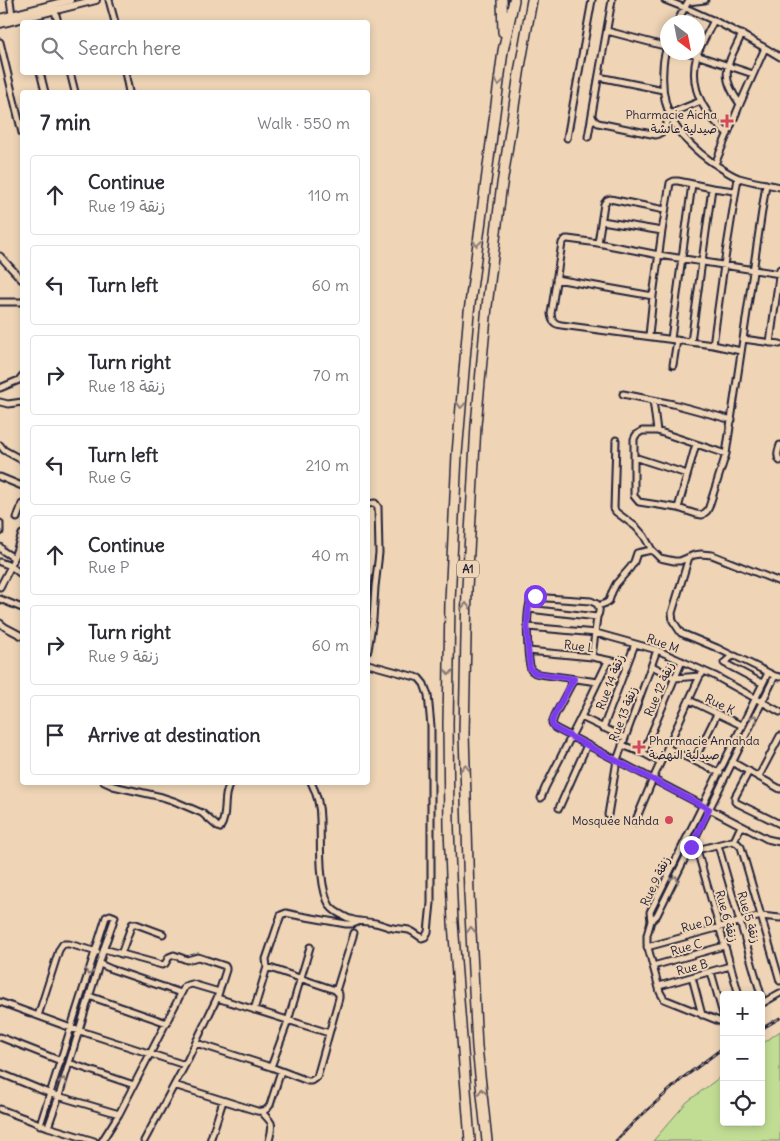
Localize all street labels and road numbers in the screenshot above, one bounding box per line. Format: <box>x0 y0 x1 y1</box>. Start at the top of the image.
road number: A1 <box>457 560 479 578</box>
street label: Rue M <box>645 630 681 656</box>
street label: Rue L <box>563 637 595 655</box>
street label: Rue 14 زنقة <box>593 652 627 712</box>
street label: Rue 12 زنقة <box>641 660 677 718</box>
street label: Rue 13 زنقة <box>606 684 640 744</box>
street label: Rue K <box>703 690 738 718</box>
street label: Rue 9 زنقة <box>637 854 673 908</box>
street label: Rue 6 زنقة <box>712 888 742 944</box>
street label: Rue 5 زنقة <box>734 889 764 945</box>
street label: Rue D <box>679 913 715 935</box>
street label: Rue C <box>669 935 703 959</box>
street label: Rue B <box>675 956 709 978</box>

